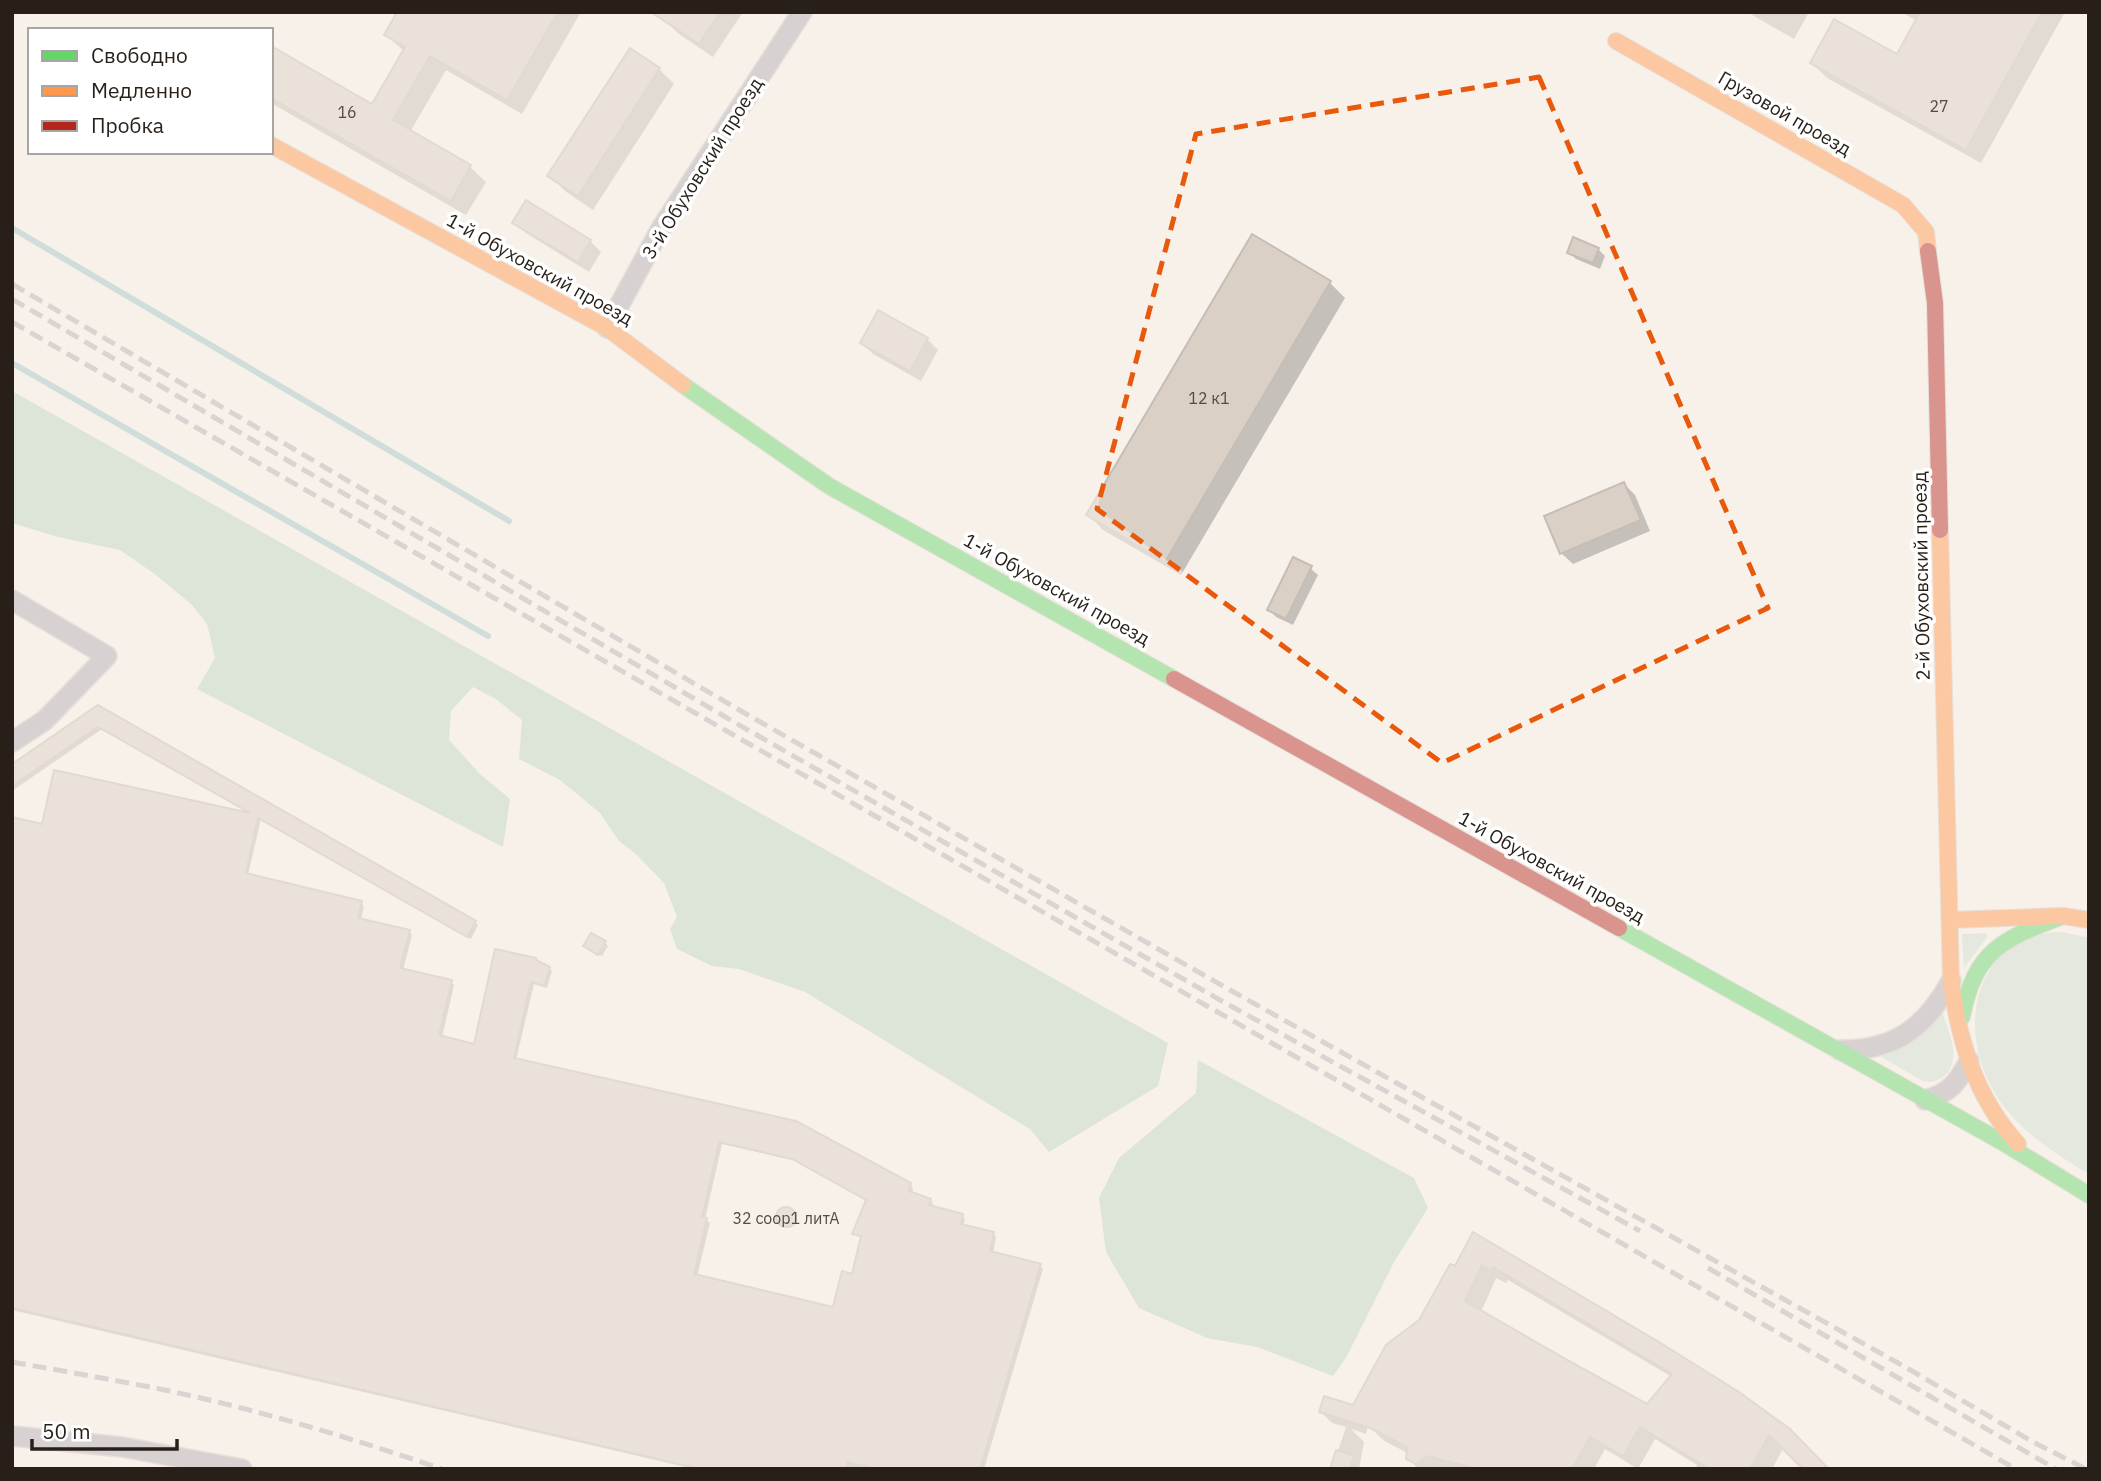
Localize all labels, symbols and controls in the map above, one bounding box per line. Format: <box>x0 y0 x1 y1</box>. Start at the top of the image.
legend <box>28 28 273 154</box>
text: Свободно <box>91 41 188 69</box>
street label: Грузовой проезд <box>1714 65 1856 161</box>
street label: 3-й Обуховский проезд <box>636 73 768 263</box>
text: Медленно <box>91 76 192 104</box>
house number: 27 <box>1929 96 1949 116</box>
house number: 16 <box>337 102 357 122</box>
text: Пробка <box>91 111 164 139</box>
street label: 1-й Обуховский проезд <box>443 208 637 330</box>
house number: 12 к1 <box>1188 388 1230 408</box>
street label: 2-й Обуховский проезд <box>1907 471 1935 681</box>
street label: 1-й Обуховский проезд <box>960 528 1154 650</box>
street label: 1-й Обуховский проезд <box>1455 806 1649 928</box>
house number: 32 соор1 литА <box>732 1208 840 1228</box>
scale bar <box>32 1408 177 1452</box>
text: 50 m <box>42 1417 91 1445</box>

